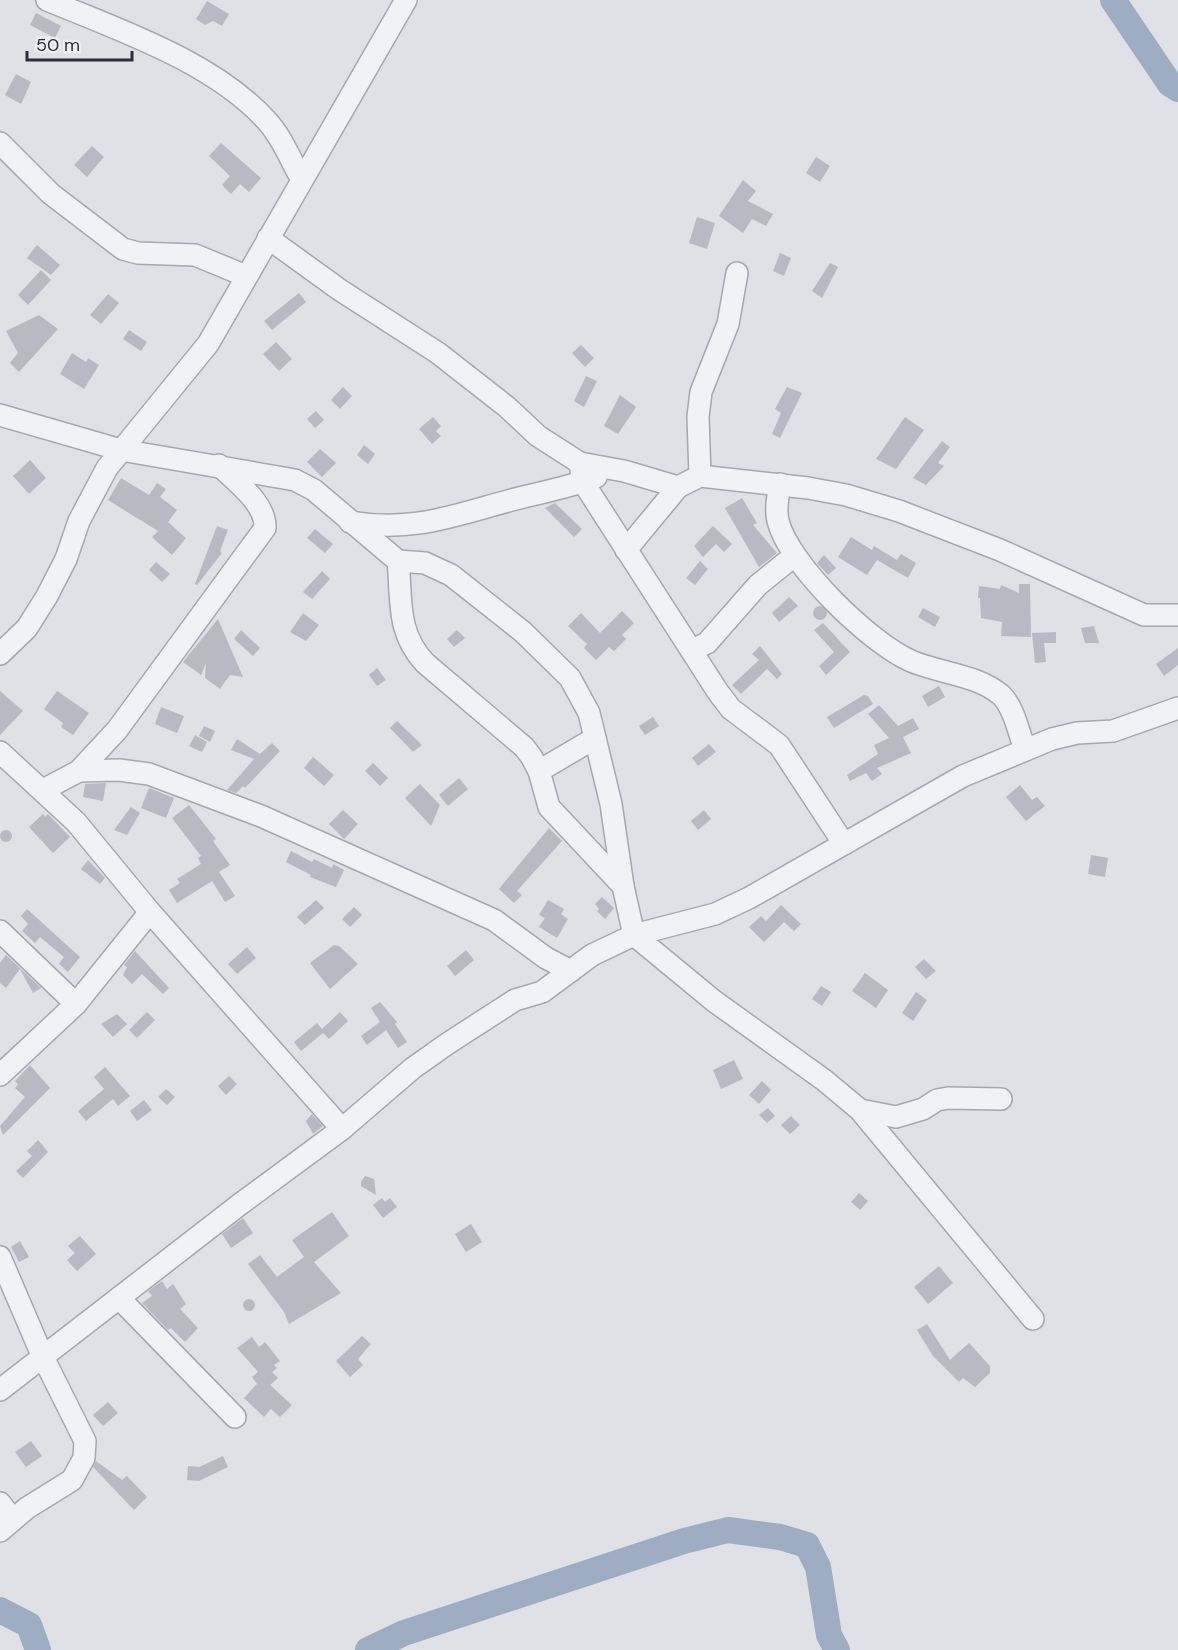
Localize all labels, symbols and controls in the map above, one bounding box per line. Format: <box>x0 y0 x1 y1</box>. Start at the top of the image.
scale bar <box>27 24 132 62</box>
text: 50 m <box>36 33 80 57</box>

